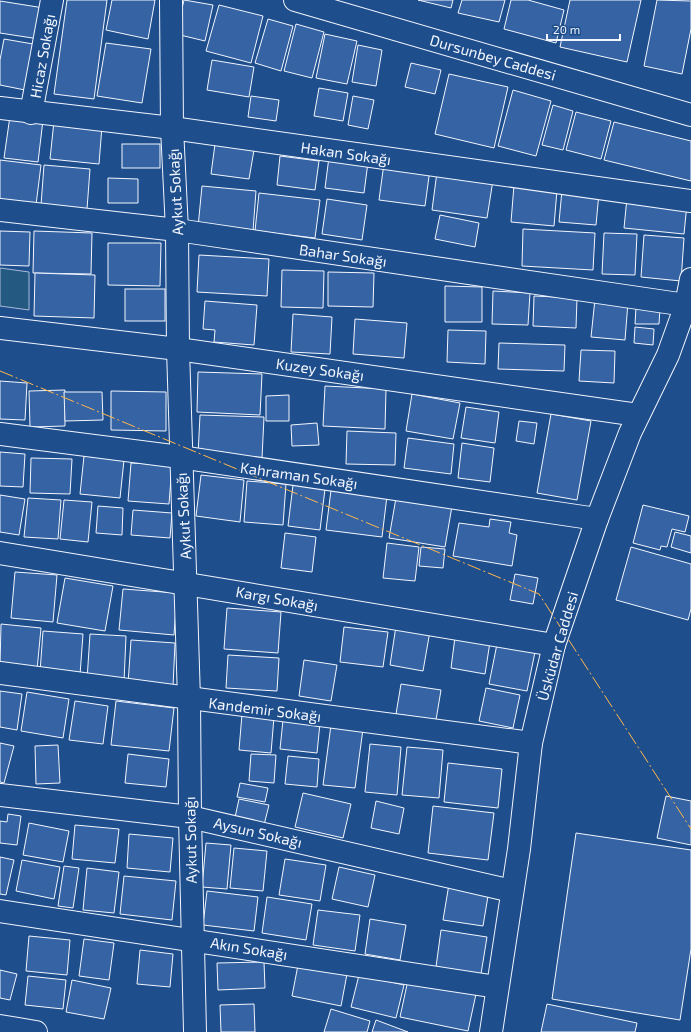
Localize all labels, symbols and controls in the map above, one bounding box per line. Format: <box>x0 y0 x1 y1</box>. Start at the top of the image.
street label: Hicaz Sokağı <box>26 12 58 100</box>
scale bar <box>547 16 620 42</box>
text: 20 m <box>553 22 580 36</box>
street label: Dursunbey Caddesi <box>428 30 558 84</box>
street label: Hakan Sokağı <box>300 138 392 168</box>
street label: Aykut Sokağı <box>164 148 186 236</box>
street label: Bahar Sokağı <box>298 240 388 270</box>
street label: Kuzey Sokağı <box>275 354 365 384</box>
street label: Kahraman Sokağı <box>239 458 359 492</box>
street label: Aykut Sokağı <box>172 472 194 560</box>
street label: Kargı Sokağı <box>234 582 320 614</box>
street label: Üsküdar Caddesi <box>533 589 581 703</box>
street label: Kandemir Sokağı <box>208 693 322 725</box>
street label: Aykut Sokağı <box>180 796 200 884</box>
street label: Aysun Sokağı <box>212 813 304 851</box>
street label: Akın Sokağı <box>209 933 289 963</box>

